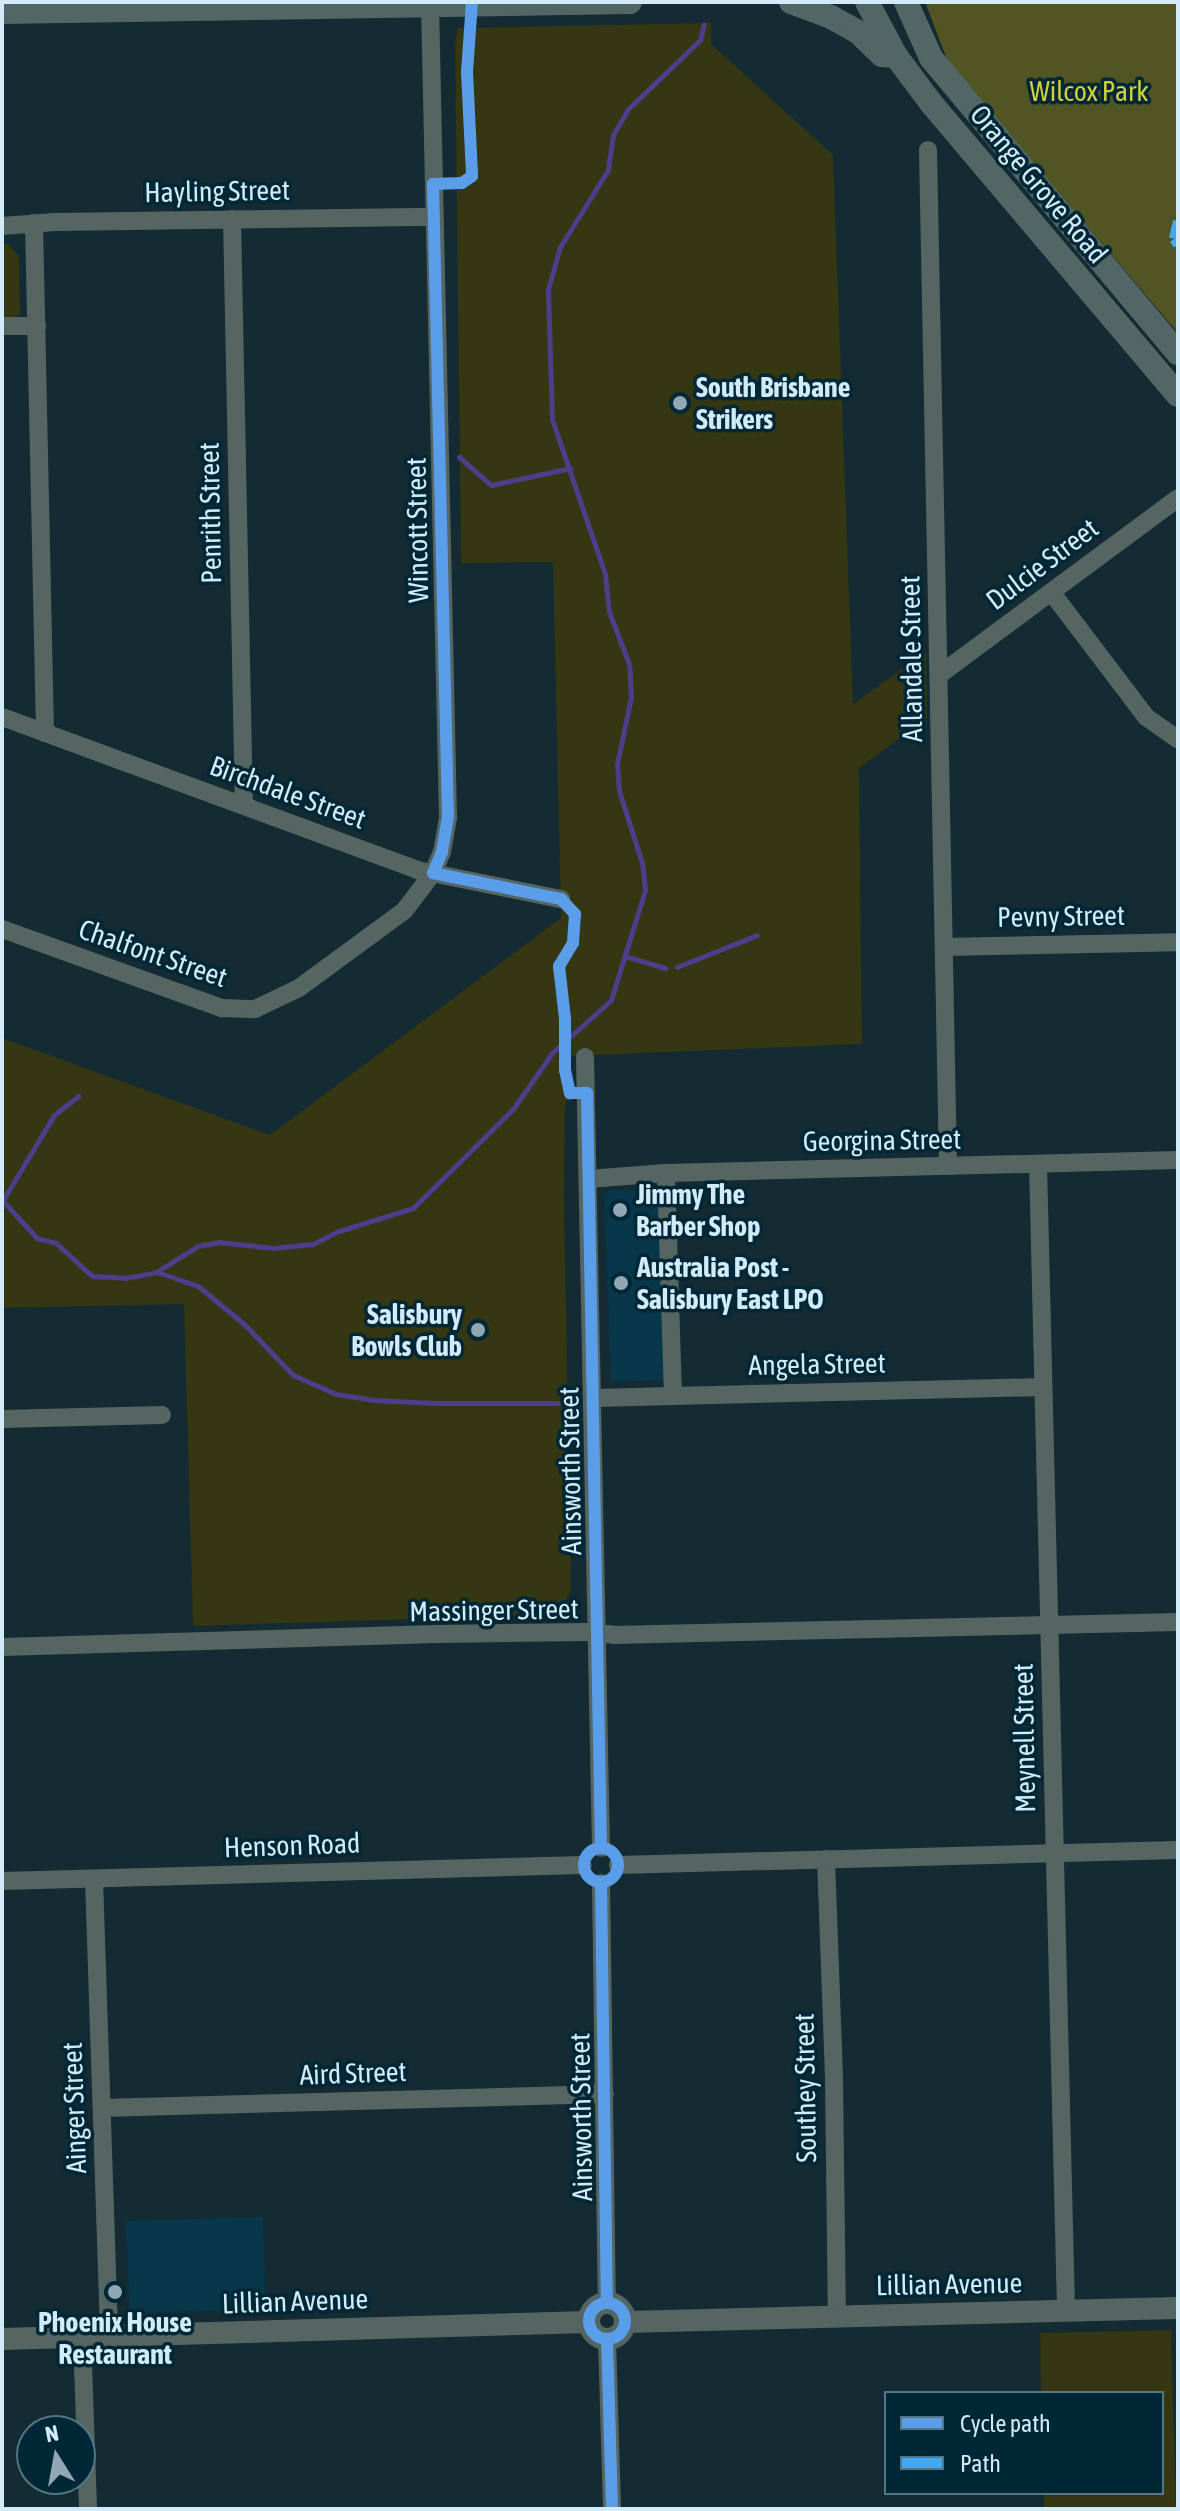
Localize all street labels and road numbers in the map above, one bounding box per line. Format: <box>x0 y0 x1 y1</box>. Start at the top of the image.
street label: Orange Grove Road <box>963 98 1115 270</box>
street label: Hayling Street <box>144 173 290 209</box>
street label: Penrith Street <box>192 442 228 584</box>
street label: Wincott Street <box>399 457 435 603</box>
street label: Dulcie Street <box>980 511 1104 617</box>
street label: Allandale Street <box>893 575 929 743</box>
street label: Birchdale Street <box>206 748 370 836</box>
street label: Pevny Street <box>997 898 1125 934</box>
street label: Chalfont Street <box>75 912 231 994</box>
street label: Georgina Street <box>803 1122 961 1158</box>
street label: Angela Street <box>748 1346 886 1382</box>
street label: Ainsworth Street <box>552 1387 588 1555</box>
street label: Massinger Street <box>409 1592 579 1628</box>
street label: Meynell Street <box>1006 1663 1042 1813</box>
street label: Henson Road <box>223 1826 361 1864</box>
street label: Southey Street <box>787 2013 823 2163</box>
street label: Ainsworth Street <box>563 2033 599 2201</box>
street label: Ainger Street <box>55 2042 93 2174</box>
street label: Aird Street <box>299 2054 407 2092</box>
street label: Lillian Avenue <box>875 2266 1023 2302</box>
street label: Lillian Avenue <box>221 2282 369 2320</box>

